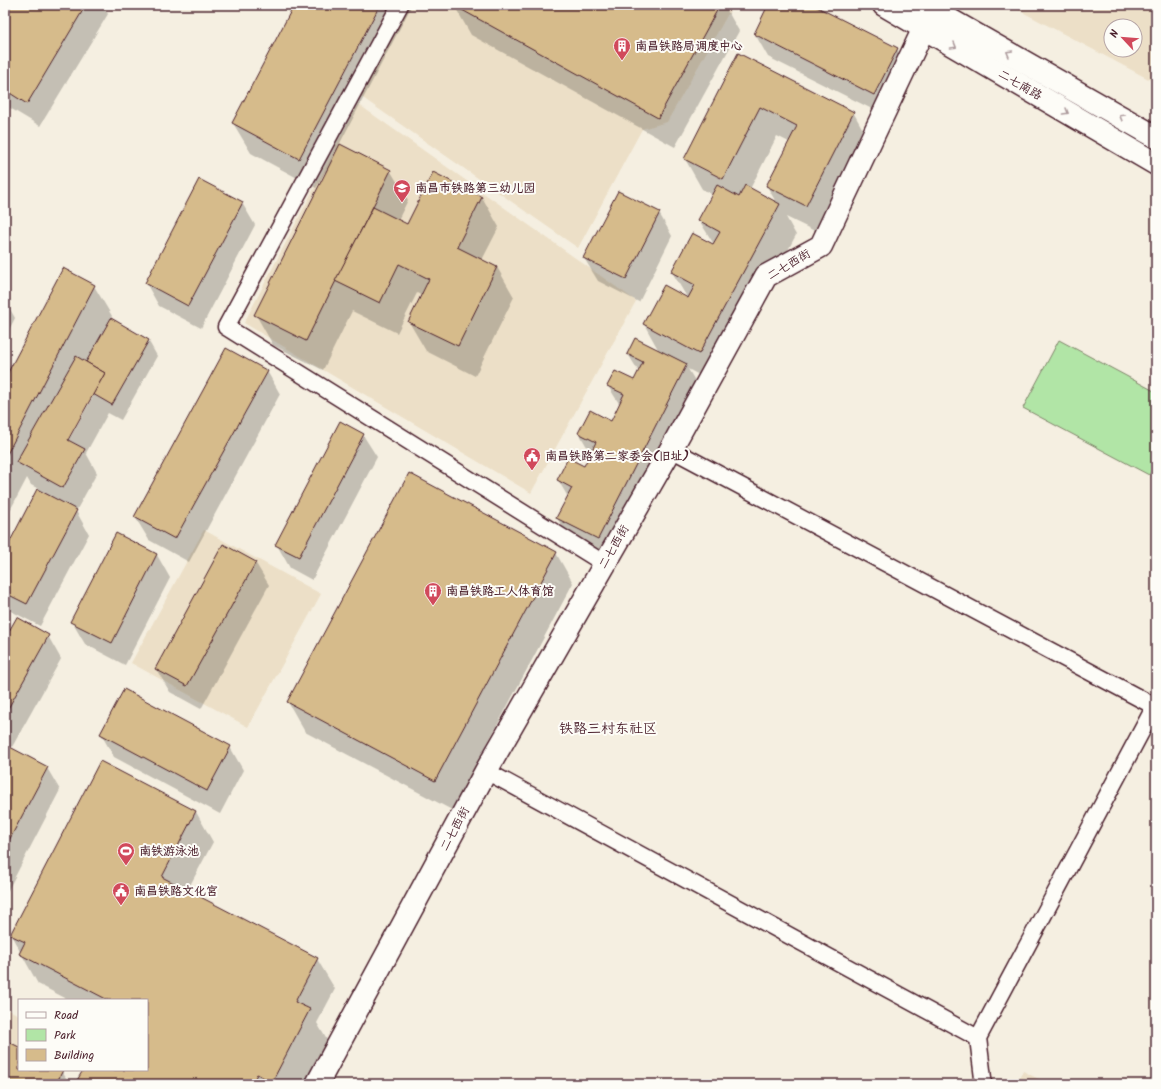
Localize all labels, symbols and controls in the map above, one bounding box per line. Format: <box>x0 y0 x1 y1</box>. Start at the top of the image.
north arrow <box>1103 18 1143 58</box>
text: N <box>1105 27 1125 41</box>
building icon: 南昌铁路局调度中心 <box>612 36 632 61</box>
place label: 南昌铁路局调度中心 <box>635 37 743 56</box>
one-way arrow <box>950 41 957 48</box>
one-way arrow <box>1006 51 1013 58</box>
street label: 二七南路 <box>994 65 1046 105</box>
one-way arrow <box>1062 107 1069 114</box>
one-way arrow <box>1119 115 1126 122</box>
school or university icon: 南昌市铁路第三幼儿园 <box>392 178 412 203</box>
place label: 南昌市铁路第三幼儿园 <box>415 179 535 198</box>
street label: 二七西街 <box>764 244 814 286</box>
public building icon: 南昌铁路第二家委会(旧址) <box>522 446 542 471</box>
place label: 南昌铁路第二家委会(旧址) <box>545 447 689 466</box>
street label: 二七西街 <box>594 521 634 573</box>
building icon: 南昌铁路工人体育馆 <box>423 581 443 606</box>
place label: 南昌铁路工人体育馆 <box>446 582 554 601</box>
district label: 铁路三村东社区 <box>559 718 657 740</box>
street label: 二七西街 <box>435 803 475 855</box>
sports icon: 南铁游泳池 <box>116 841 136 866</box>
place label: 南铁游泳池 <box>139 842 199 861</box>
public building icon: 南昌铁路文化宫 <box>111 881 131 906</box>
place label: 南昌铁路文化宫 <box>134 882 218 901</box>
legend <box>18 999 148 1071</box>
text: Road <box>54 1006 79 1025</box>
text: Park <box>54 1026 76 1045</box>
text: Building <box>54 1046 94 1065</box>

